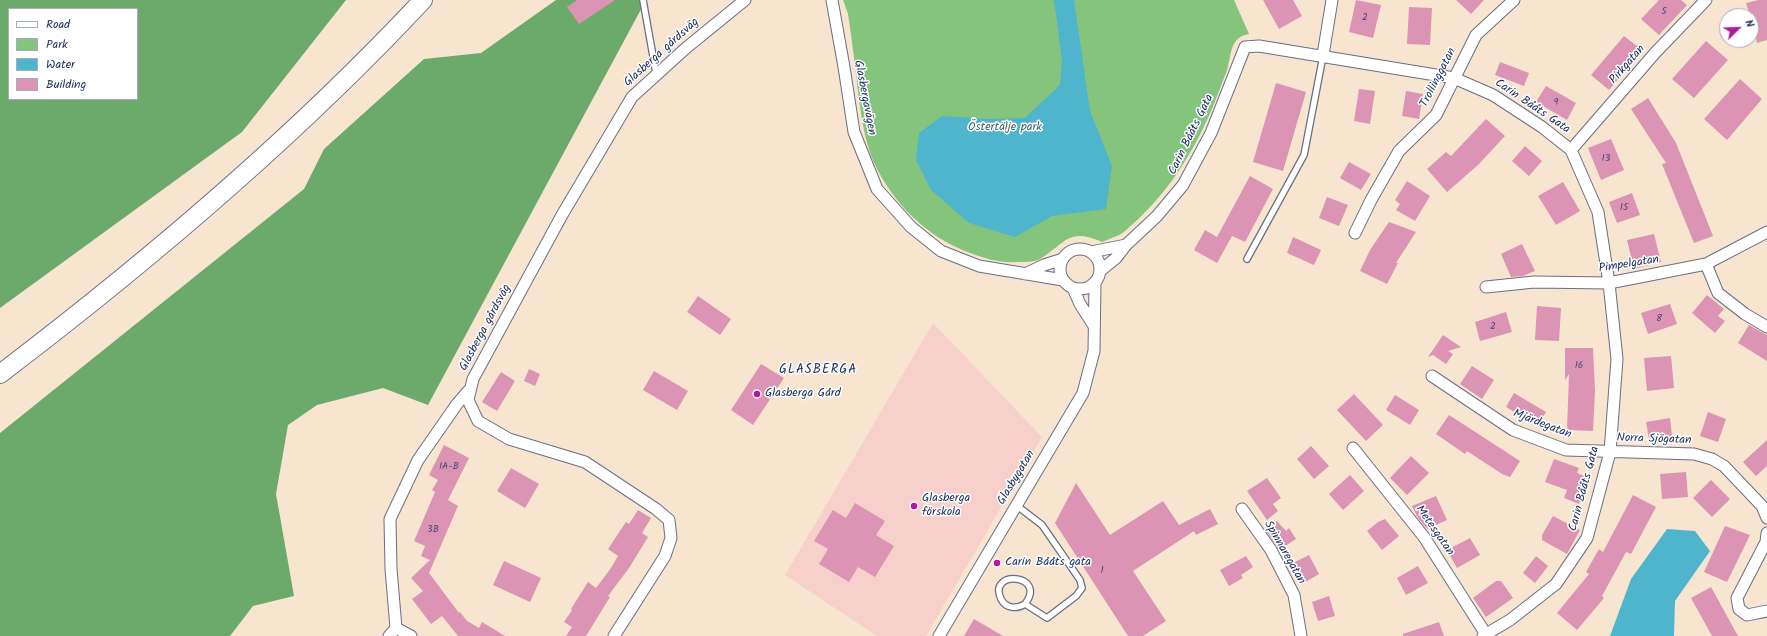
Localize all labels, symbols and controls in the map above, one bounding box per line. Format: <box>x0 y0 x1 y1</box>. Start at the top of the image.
house number: 5 <box>1661 6 1667 18</box>
legend <box>8 8 138 100</box>
north arrow <box>1719 8 1759 48</box>
house number: 2 <box>1362 12 1368 24</box>
text: Road <box>46 15 70 34</box>
street label: Glasberga gårdsväg <box>622 16 702 90</box>
text: N <box>1739 17 1759 30</box>
text: Park <box>46 35 68 54</box>
street label: Pirkgatan <box>1607 43 1649 87</box>
street label: Trollinggatan <box>1418 46 1460 110</box>
text: Water <box>46 55 75 74</box>
street label: Glasbergavägen <box>850 59 878 137</box>
text: Building <box>46 75 86 94</box>
street label: Carin Bååts Gata <box>1492 77 1572 137</box>
street label: Carin Bååts Gata <box>1166 92 1218 178</box>
house number: 9 <box>1554 97 1558 109</box>
park label: Östertälje park <box>968 121 1042 135</box>
house number: 13 <box>1602 153 1610 165</box>
house number: 15 <box>1620 202 1628 214</box>
street label: Pimpelgatan <box>1598 253 1660 277</box>
street label: Glasberga gårdsväg <box>457 282 515 374</box>
house number: 8 <box>1656 313 1662 325</box>
house number: 2 <box>1490 321 1496 333</box>
house number: 16 <box>1575 360 1583 372</box>
district label: GLASBERGA <box>779 363 857 379</box>
place label: Glasberga Gård <box>765 387 841 401</box>
marker: Glasberga Gård <box>752 389 762 399</box>
street label: Mjärdegatan <box>1511 407 1573 443</box>
street label: Norra Sjögatan <box>1616 431 1692 449</box>
street label: Carin Bååts Gata <box>1567 445 1603 533</box>
street label: Glasbygatan <box>995 448 1039 508</box>
house number: 1A-B <box>439 461 459 473</box>
place label: Glasberga förskola <box>922 492 970 520</box>
marker: Glasberga förskola <box>909 501 919 511</box>
street label: Metesgatan <box>1411 503 1457 559</box>
street label: Spinnaregatan <box>1260 519 1308 587</box>
house number: 3B <box>427 524 439 536</box>
place label: Carin Bååts gata <box>1005 556 1091 570</box>
marker: Carin Bååts gata <box>992 558 1002 568</box>
house number: 1 <box>1100 565 1104 577</box>

